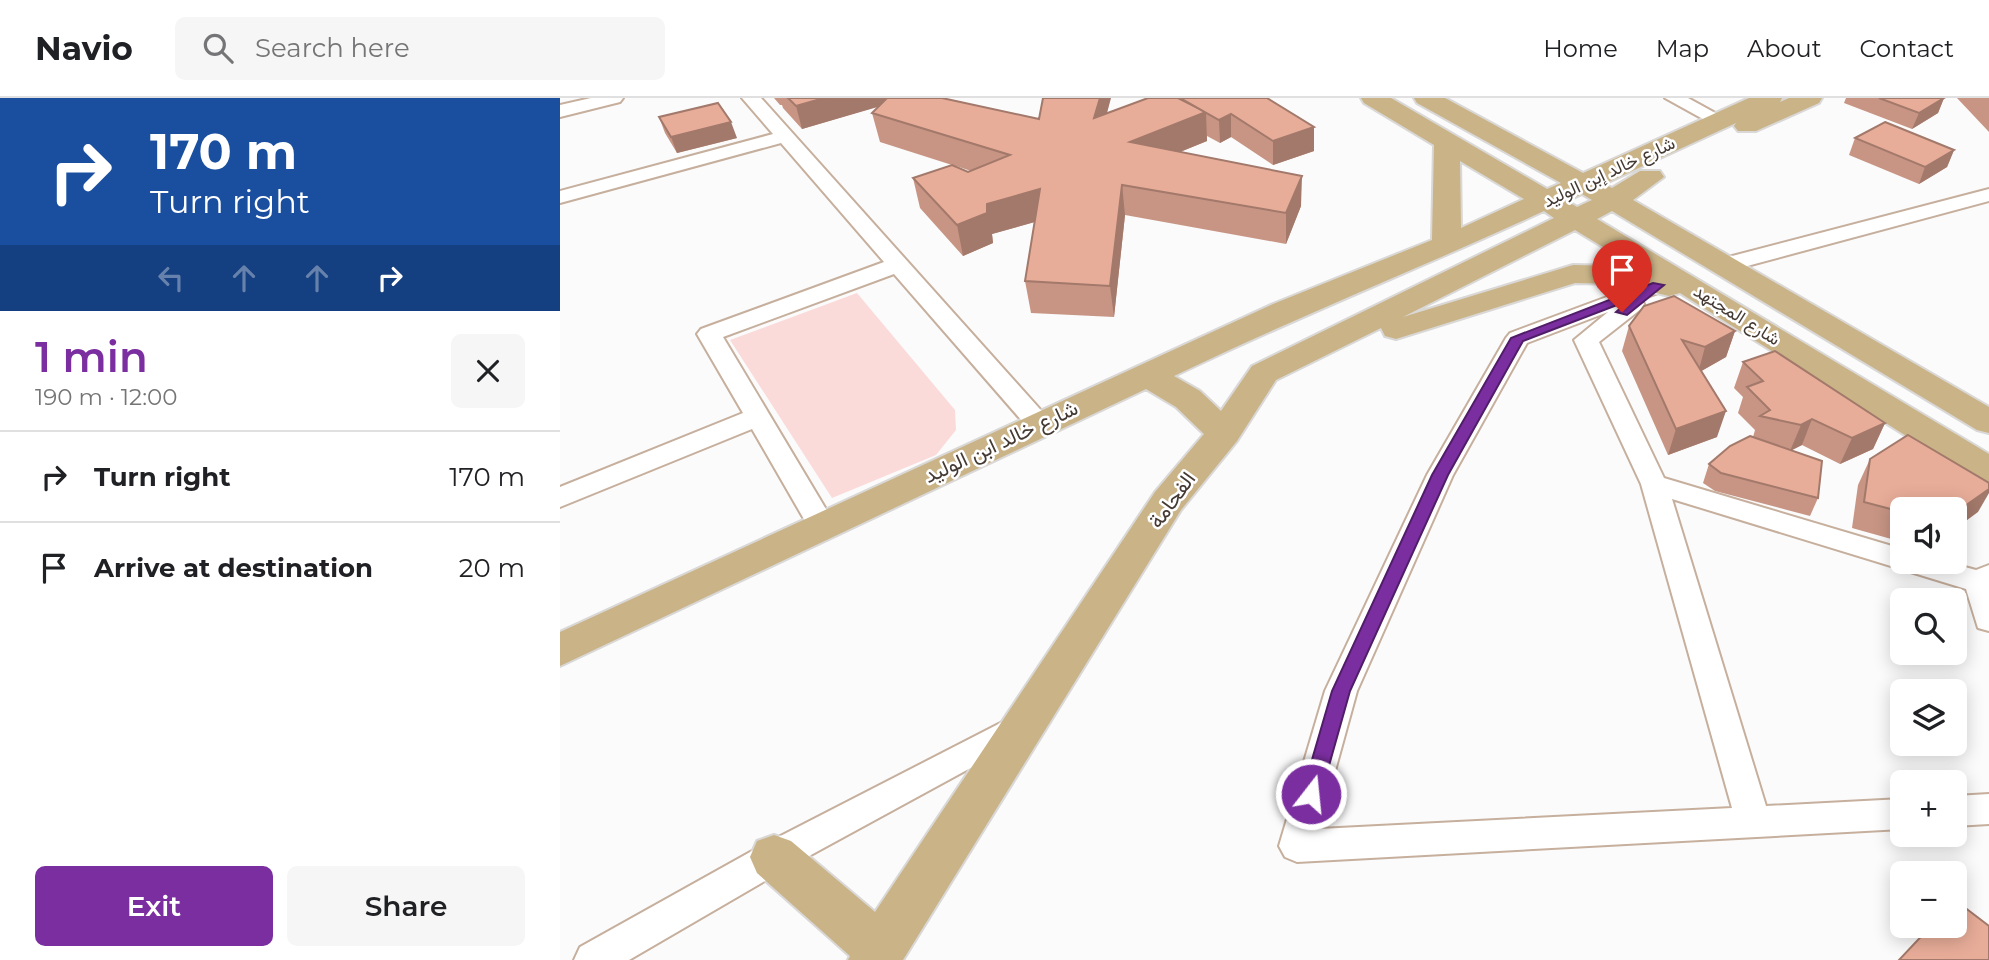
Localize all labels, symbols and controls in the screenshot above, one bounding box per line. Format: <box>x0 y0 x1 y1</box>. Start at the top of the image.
search box <box>175 17 665 80</box>
text: Navio <box>35 28 133 68</box>
icon: search <box>199 29 237 67</box>
text: Search here <box>255 32 410 64</box>
text: Home <box>1543 34 1618 63</box>
text: Map <box>1656 34 1709 63</box>
text: About <box>1747 34 1821 63</box>
text: Contact <box>1859 34 1954 63</box>
text: 170 m <box>150 122 297 181</box>
icon: right <box>35 126 126 217</box>
street label: شارع خالد إبن الوليد <box>1540 132 1679 213</box>
text: Turn right <box>150 182 310 221</box>
pin <box>1592 240 1652 312</box>
icon: arrive <box>1603 251 1641 289</box>
icon: left <box>152 259 190 297</box>
icon: ahead <box>225 259 263 297</box>
icon: ahead <box>298 259 336 297</box>
icon: right <box>371 259 409 297</box>
street label: شارع المجتهد <box>1689 280 1784 351</box>
text: 1 min <box>35 331 148 383</box>
button: close <box>451 334 525 408</box>
text: 190 m · 12:00 <box>35 383 178 411</box>
street label: شارع خالد ابن الوليد <box>920 395 1083 490</box>
icon: right <box>35 458 73 496</box>
text: Turn right <box>94 461 230 493</box>
text: 170 m <box>449 461 525 493</box>
street label: الفحامة <box>1143 467 1200 533</box>
map controls <box>1890 497 1967 938</box>
button: sound <box>1890 497 1967 574</box>
icon: arrive <box>35 549 73 587</box>
text: Arrive at destination <box>94 552 373 584</box>
text: 20 m <box>459 552 525 584</box>
button: search <box>1890 588 1967 665</box>
button: layers <box>1890 679 1967 756</box>
position arrow <box>1274 757 1348 831</box>
button: + <box>1890 770 1967 847</box>
button: − <box>1890 861 1967 938</box>
button: Exit <box>35 866 273 946</box>
button: Share <box>287 866 525 946</box>

